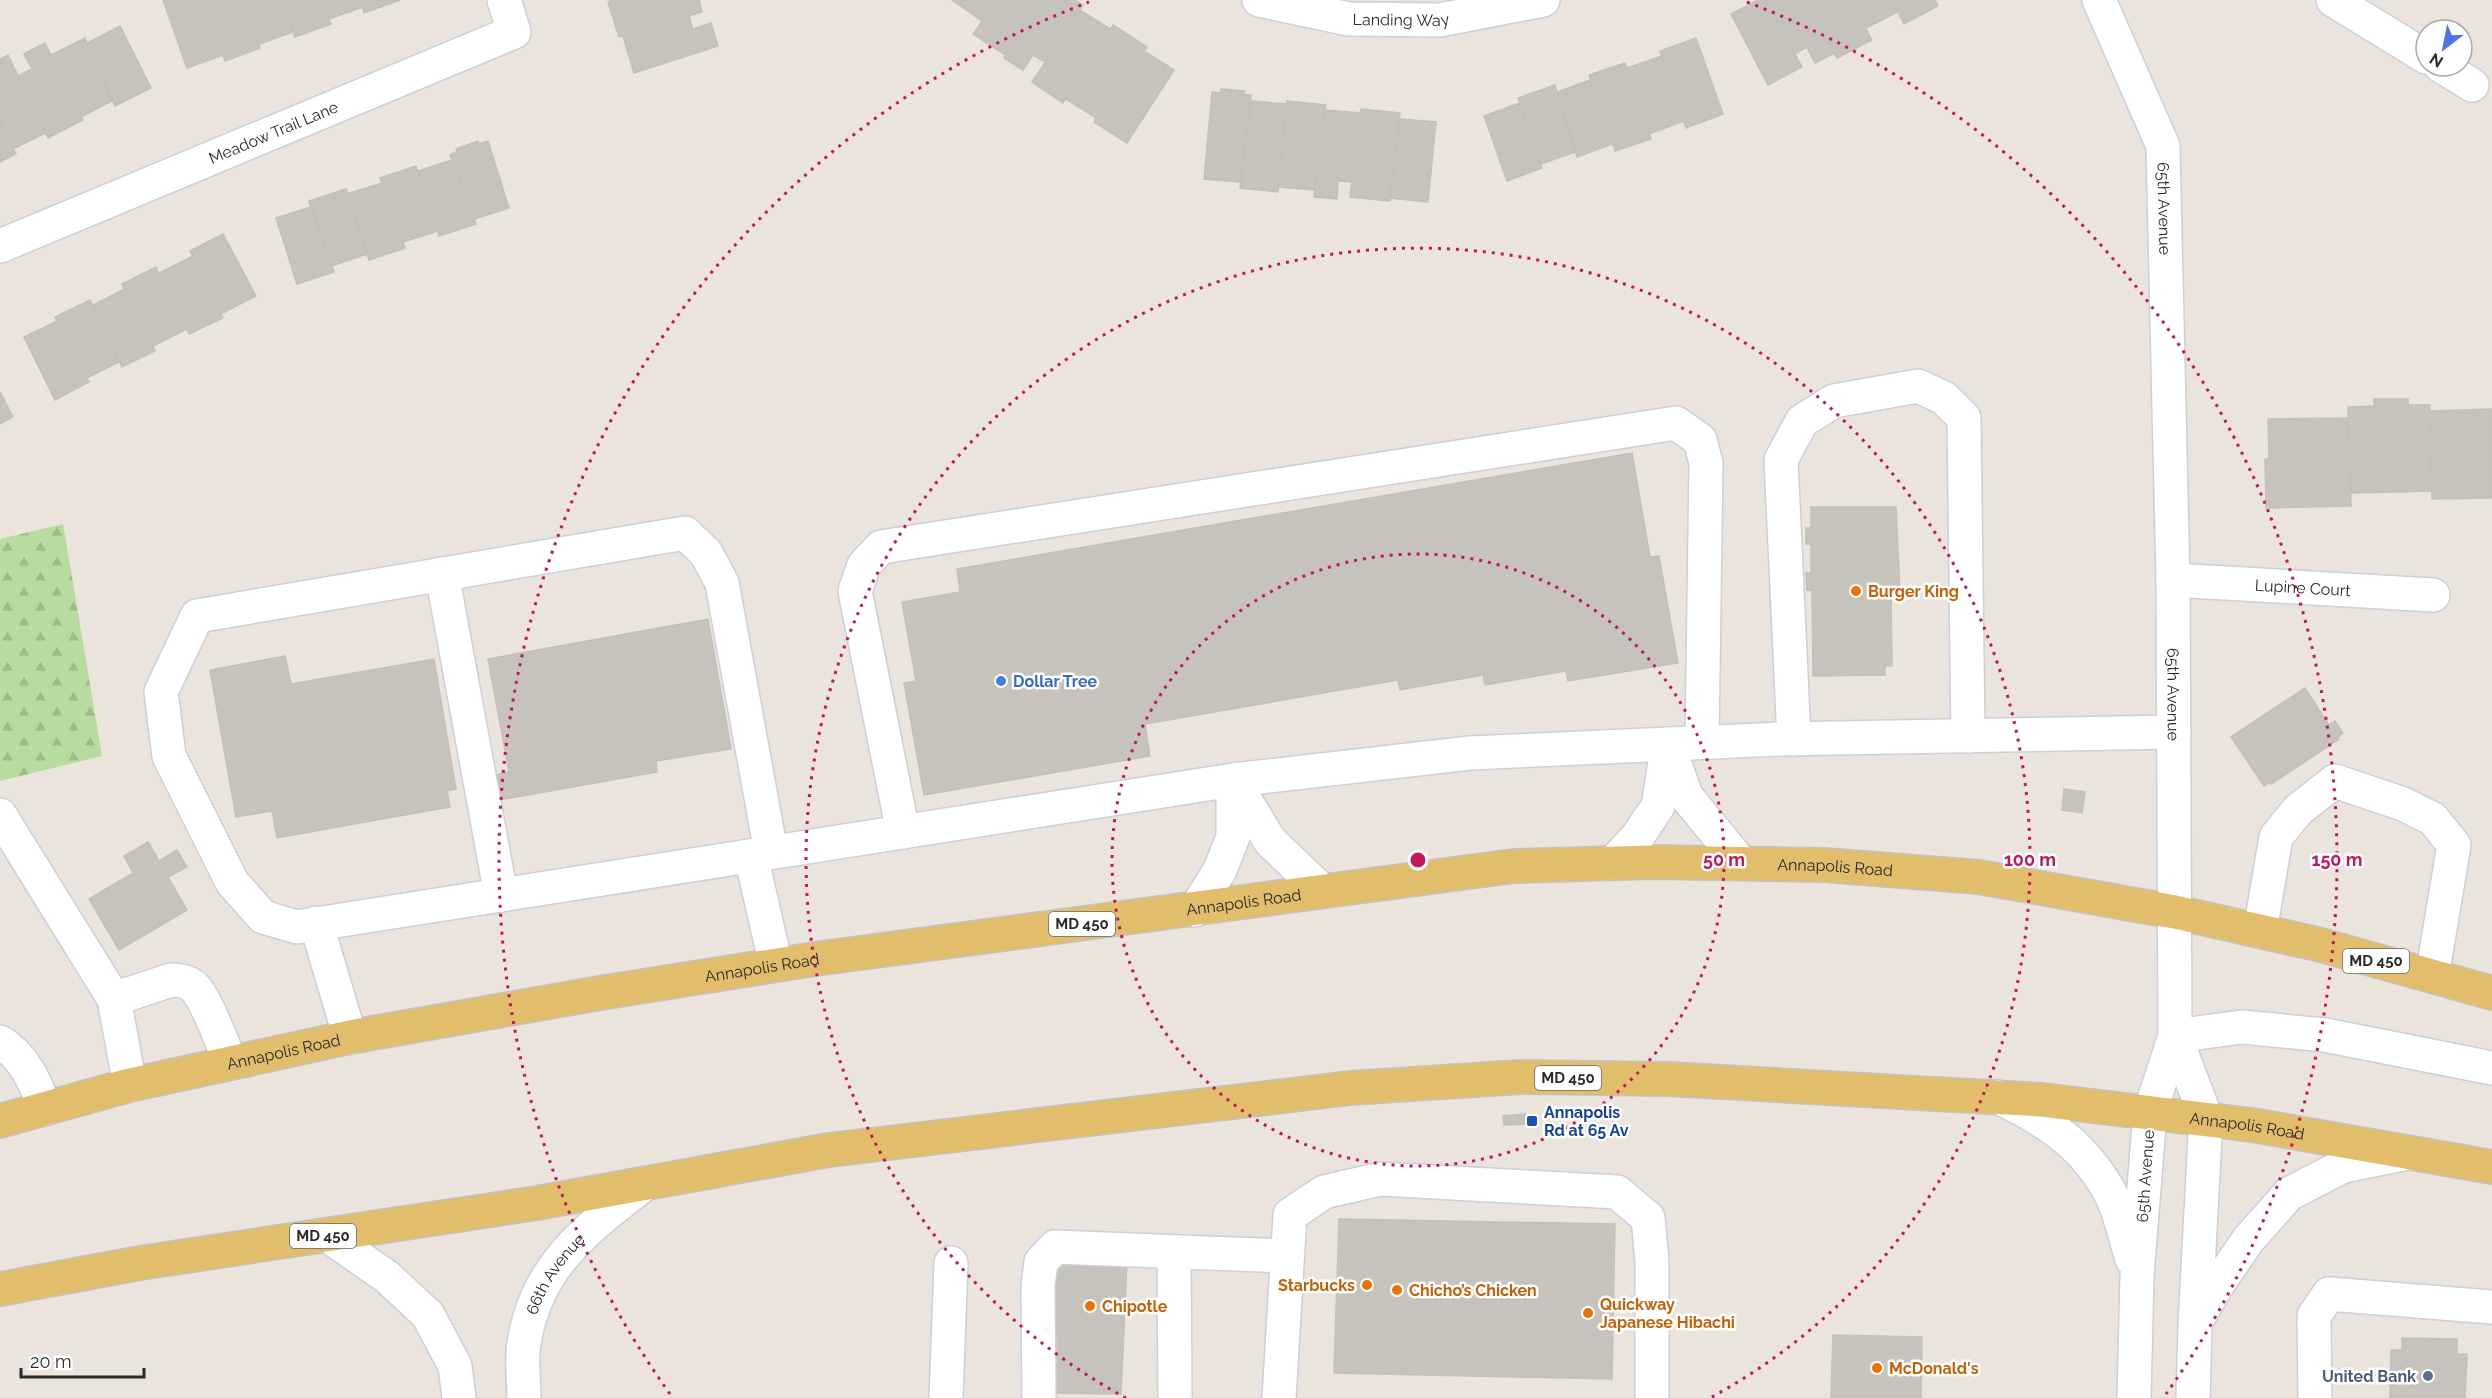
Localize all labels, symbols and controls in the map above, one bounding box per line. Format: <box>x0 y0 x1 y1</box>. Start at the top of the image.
street label: Landing Way <box>1353 9 1451 30</box>
north arrow <box>2414 18 2474 78</box>
text: N <box>2426 49 2447 72</box>
street label: Meadow Trail Lane <box>206 97 341 168</box>
street label: 65th Avenue <box>2153 162 2175 255</box>
street label: Lupine Court <box>2254 576 2352 600</box>
place label: Burger King <box>1868 582 1959 601</box>
marker: Burger King <box>1849 584 1863 598</box>
street label: 65th Avenue <box>2163 648 2183 741</box>
place label: Dollar Tree <box>1013 672 1097 691</box>
marker: Dollar Tree <box>994 674 1008 688</box>
text: 50 m <box>1703 849 1745 870</box>
text: 100 m <box>2004 849 2056 870</box>
text: 150 m <box>2312 849 2363 870</box>
centre of rings <box>1408 850 1428 870</box>
street label: Annapolis Road <box>1777 855 1894 880</box>
street label: Annapolis Road <box>1185 885 1302 920</box>
road number: MD 450 <box>1049 912 1115 936</box>
street label: Annapolis Road <box>704 949 821 986</box>
road number: MD 450 <box>2343 949 2409 973</box>
street label: Annapolis Road <box>225 1030 342 1074</box>
road number: MD 450 <box>1535 1066 1601 1090</box>
place label: Annapolis Rd at 65 Av <box>1544 1103 1629 1140</box>
street label: Annapolis Road <box>2189 1109 2306 1144</box>
marker: Annapolis Rd at 65 Av <box>1525 1114 1539 1128</box>
street label: 65th Avenue <box>2133 1129 2158 1223</box>
road number: MD 450 <box>290 1224 356 1248</box>
street label: 66th Avenue <box>522 1230 589 1317</box>
place label: Starbucks <box>1278 1276 1355 1295</box>
marker: Starbucks <box>1360 1278 1374 1292</box>
place label: Chicho’s Chicken <box>1409 1281 1537 1300</box>
marker: Chicho’s Chicken <box>1390 1283 1404 1297</box>
place label: Quickway Japanese Hibachi <box>1600 1295 1735 1332</box>
place label: Chipotle <box>1102 1297 1168 1316</box>
marker: Chipotle <box>1083 1299 1097 1313</box>
marker: Quickway Japanese Hibachi <box>1581 1306 1595 1320</box>
scale bar <box>21 1341 144 1379</box>
text: 20 m <box>30 1351 72 1372</box>
place label: McDonald's <box>1889 1359 1979 1378</box>
marker: McDonald's <box>1870 1361 1884 1375</box>
place label: United Bank <box>2322 1367 2416 1386</box>
marker: United Bank <box>2421 1369 2435 1383</box>

